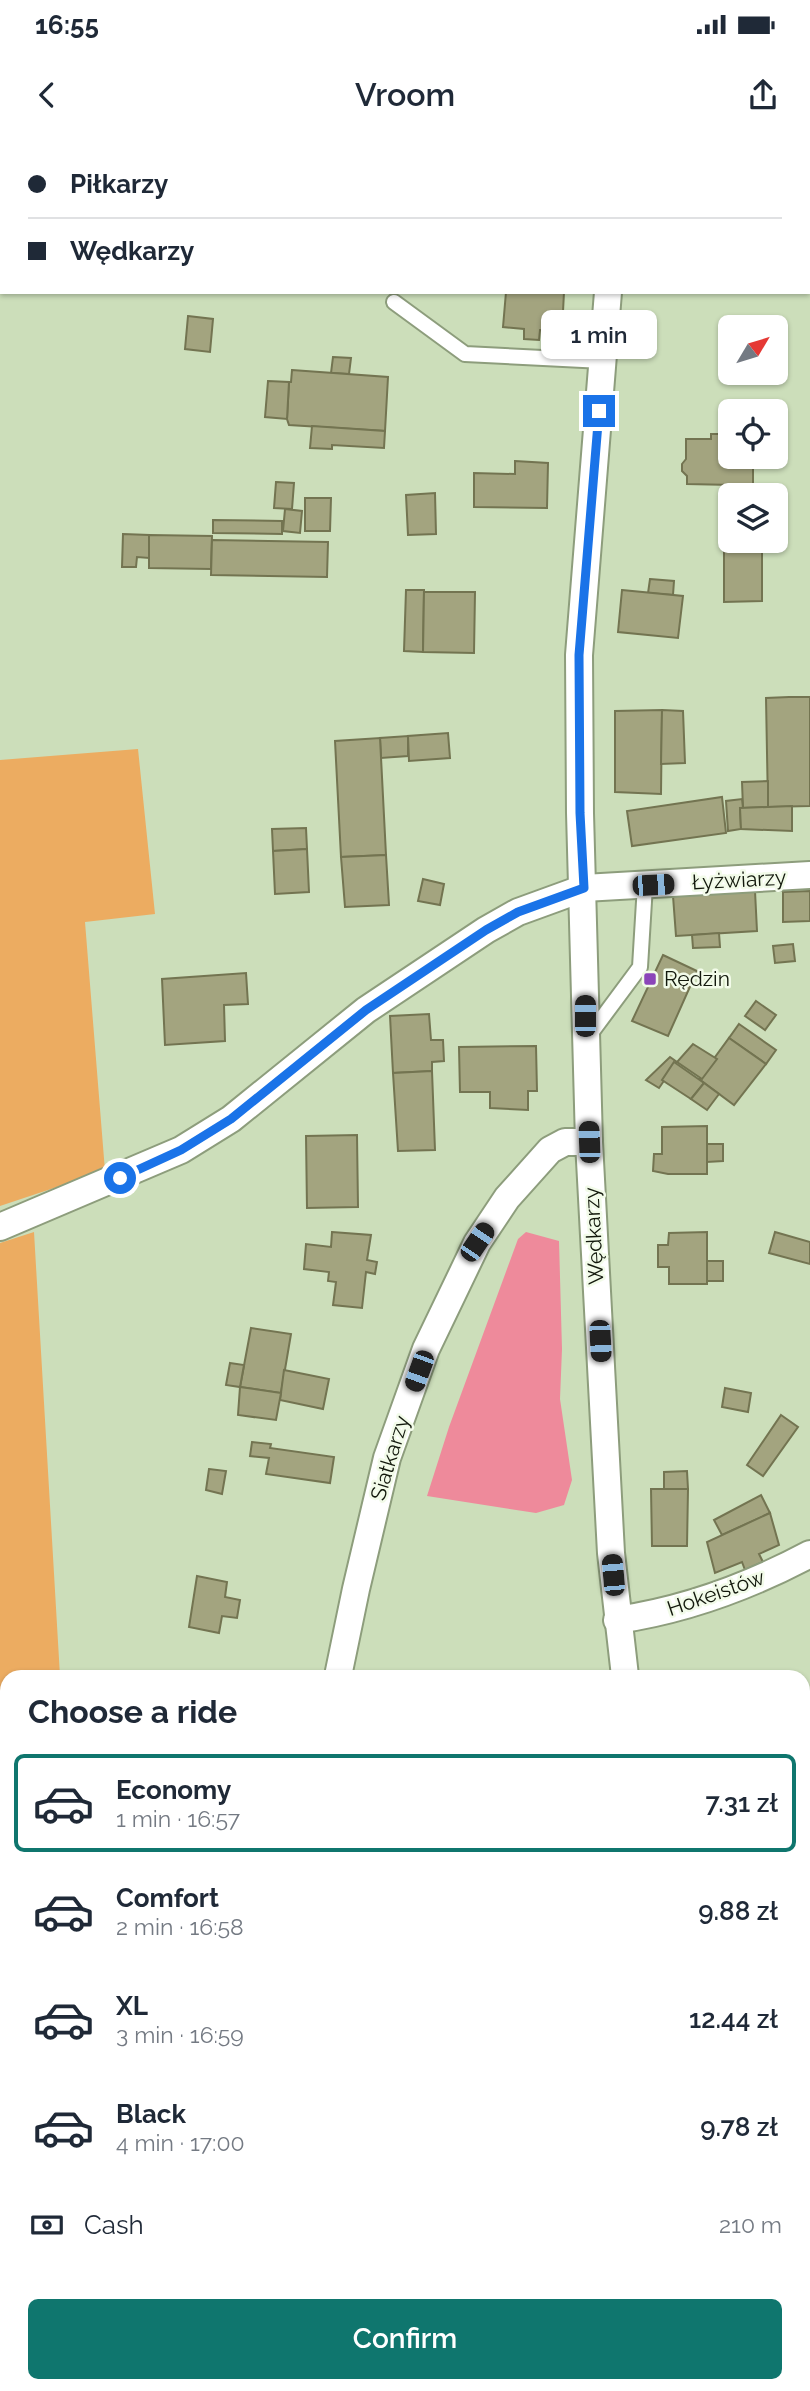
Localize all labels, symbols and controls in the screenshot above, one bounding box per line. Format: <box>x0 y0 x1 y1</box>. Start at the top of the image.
text: 16:55 <box>35 10 99 40</box>
icon: back <box>28 76 66 114</box>
text: Vroom <box>355 76 455 113</box>
icon: share <box>744 76 782 114</box>
text: Piłkarzy <box>70 169 168 199</box>
text: Wędkarzy <box>70 236 194 266</box>
callout: 1 min <box>541 310 657 358</box>
north arrow <box>718 315 788 385</box>
map controls <box>718 315 788 553</box>
text: 1 min <box>570 321 628 348</box>
route end <box>583 395 615 427</box>
button: locate <box>718 399 788 469</box>
button: layers <box>718 483 788 553</box>
street label: Łyżwiarzy <box>691 865 787 894</box>
car <box>632 873 675 897</box>
place label: Rędzin <box>664 966 730 991</box>
marker: Rędzin <box>642 971 658 987</box>
car <box>575 995 596 1037</box>
car <box>578 1121 601 1163</box>
route start <box>104 1162 136 1194</box>
street label: Wędkarzy <box>578 1187 609 1285</box>
car <box>457 1219 498 1265</box>
car <box>589 1319 612 1363</box>
car <box>402 1348 437 1394</box>
street label: Siatkarzy <box>365 1412 414 1503</box>
car <box>601 1553 626 1597</box>
street label: Hokeistów <box>664 1564 768 1621</box>
text: Choose a ride <box>28 1693 237 1730</box>
icon: car <box>32 1772 95 1835</box>
text: Economy <box>116 1775 231 1805</box>
text: 7.31 zł <box>706 1788 778 1818</box>
text: 1 min · 16:57 <box>116 1805 240 1832</box>
icon: car <box>32 1880 95 1943</box>
text: Comfort <box>116 1883 219 1913</box>
text: 9.88 zł <box>698 1896 778 1926</box>
text: 2 min · 16:58 <box>116 1913 244 1940</box>
icon: car <box>32 1988 95 2051</box>
text: XL <box>116 1991 148 2021</box>
text: 12.44 zł <box>689 2004 778 2034</box>
text: 3 min · 16:59 <box>116 2021 244 2048</box>
icon: car <box>32 2096 95 2159</box>
text: Black <box>116 2099 186 2129</box>
text: 9.78 zł <box>700 2112 778 2142</box>
text: 4 min · 17:00 <box>116 2129 245 2156</box>
icon: cash <box>28 2206 66 2244</box>
text: Cash <box>84 2210 144 2240</box>
text: 210 m <box>719 2211 782 2238</box>
button: Confirm <box>28 2299 782 2379</box>

